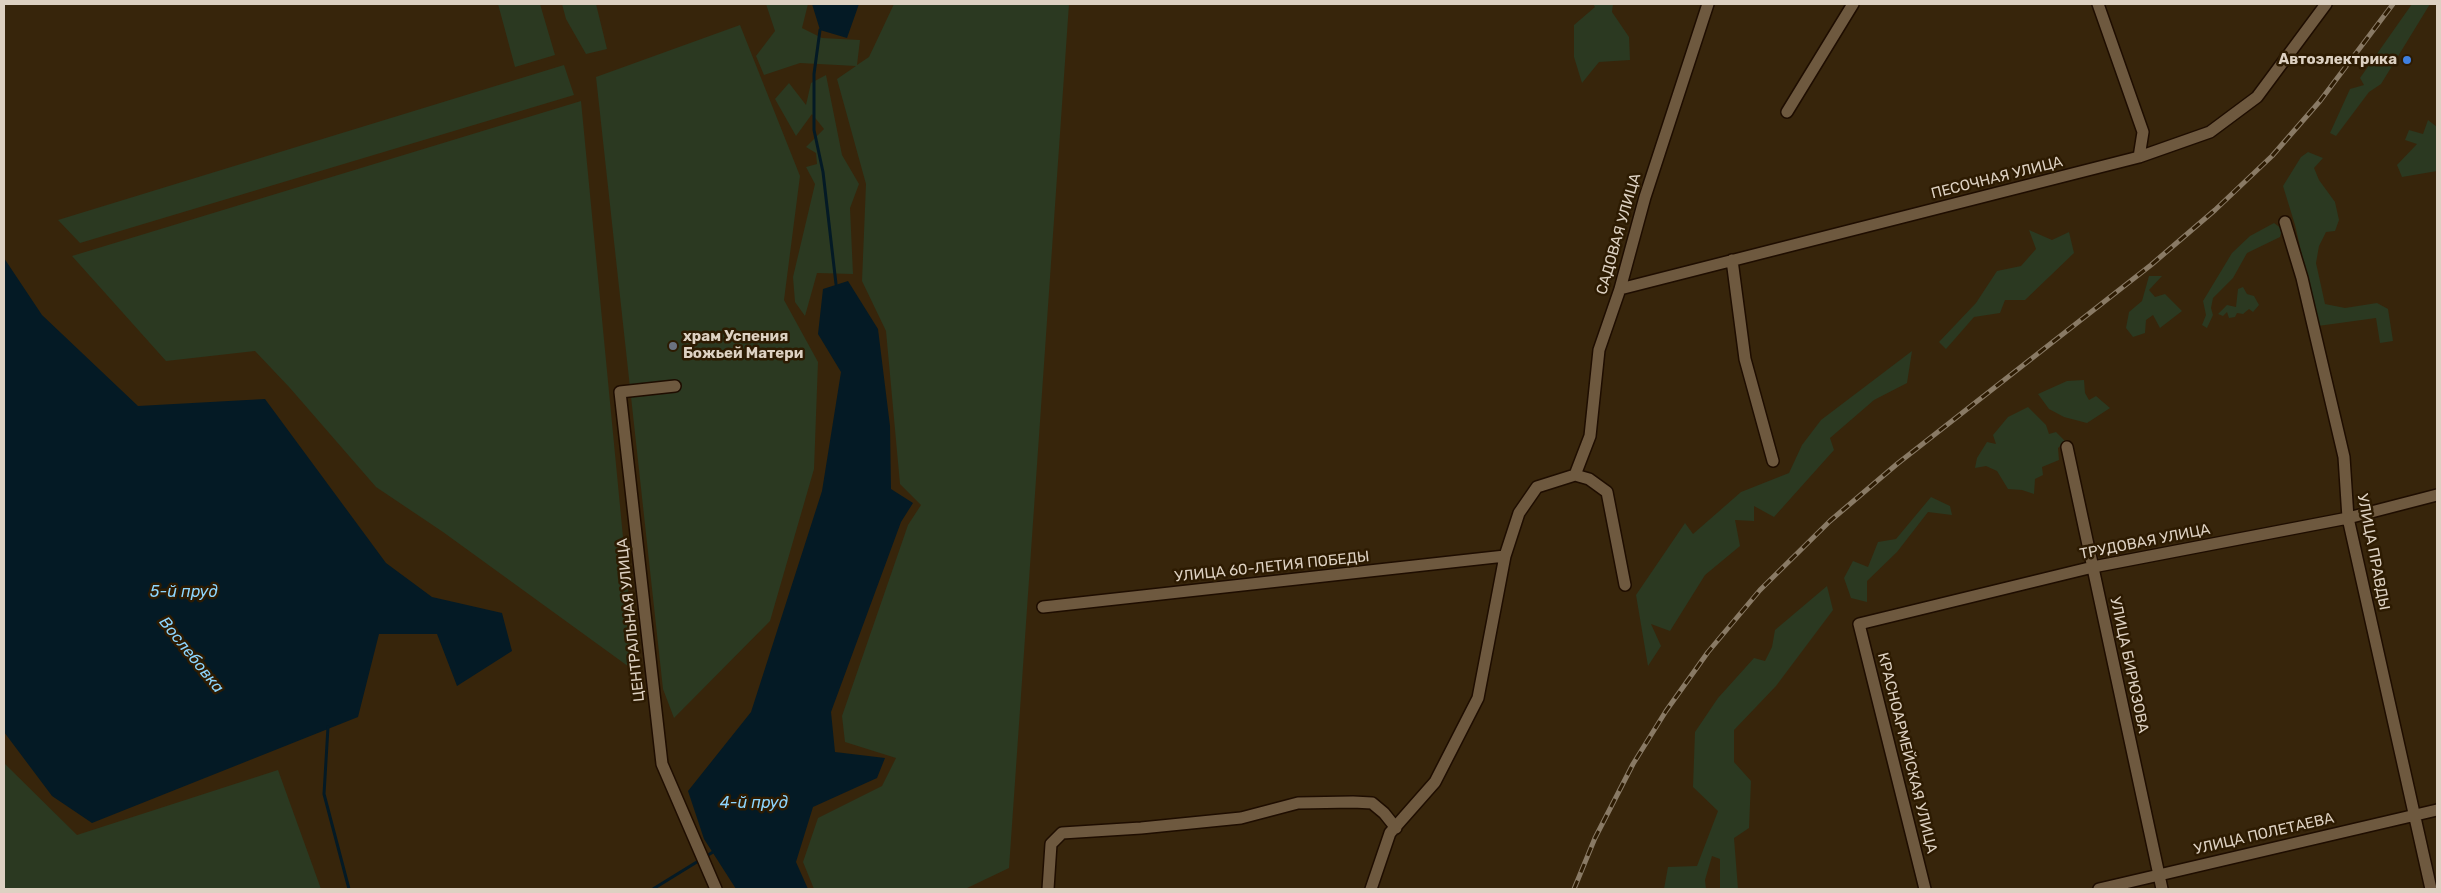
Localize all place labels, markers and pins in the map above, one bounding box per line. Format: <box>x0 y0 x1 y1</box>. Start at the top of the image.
place label: Автоэлектрика <box>2278 51 2397 69</box>
marker: Автоэлектрика <box>2401 54 2413 66</box>
place label: храм Успения Божьей Матери <box>683 328 803 363</box>
marker: храм Успения Божьей Матери <box>667 340 679 352</box>

